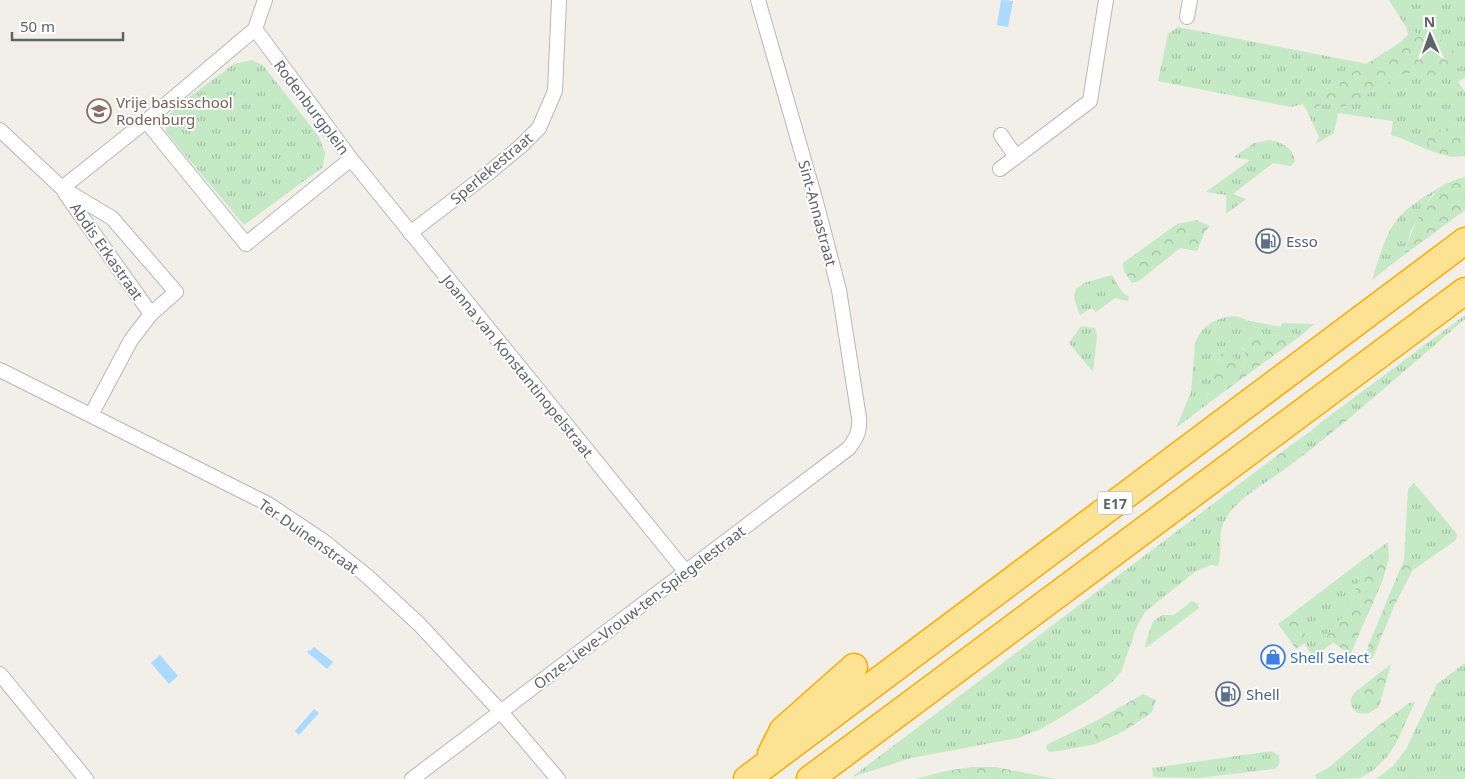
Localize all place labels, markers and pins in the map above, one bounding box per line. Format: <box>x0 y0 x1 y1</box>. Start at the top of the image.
place label: Vrije basisschool Rodenburg <box>116 92 233 129</box>
school or university icon: Vrije basisschool Rodenburg <box>86 98 112 124</box>
fuel station icon: Esso <box>1255 228 1281 254</box>
place label: Esso <box>1286 231 1318 251</box>
shop icon: Shell Select <box>1260 644 1286 670</box>
place label: Shell Select <box>1290 647 1370 667</box>
fuel station icon: Shell <box>1215 681 1241 707</box>
place label: Shell <box>1246 684 1280 704</box>

